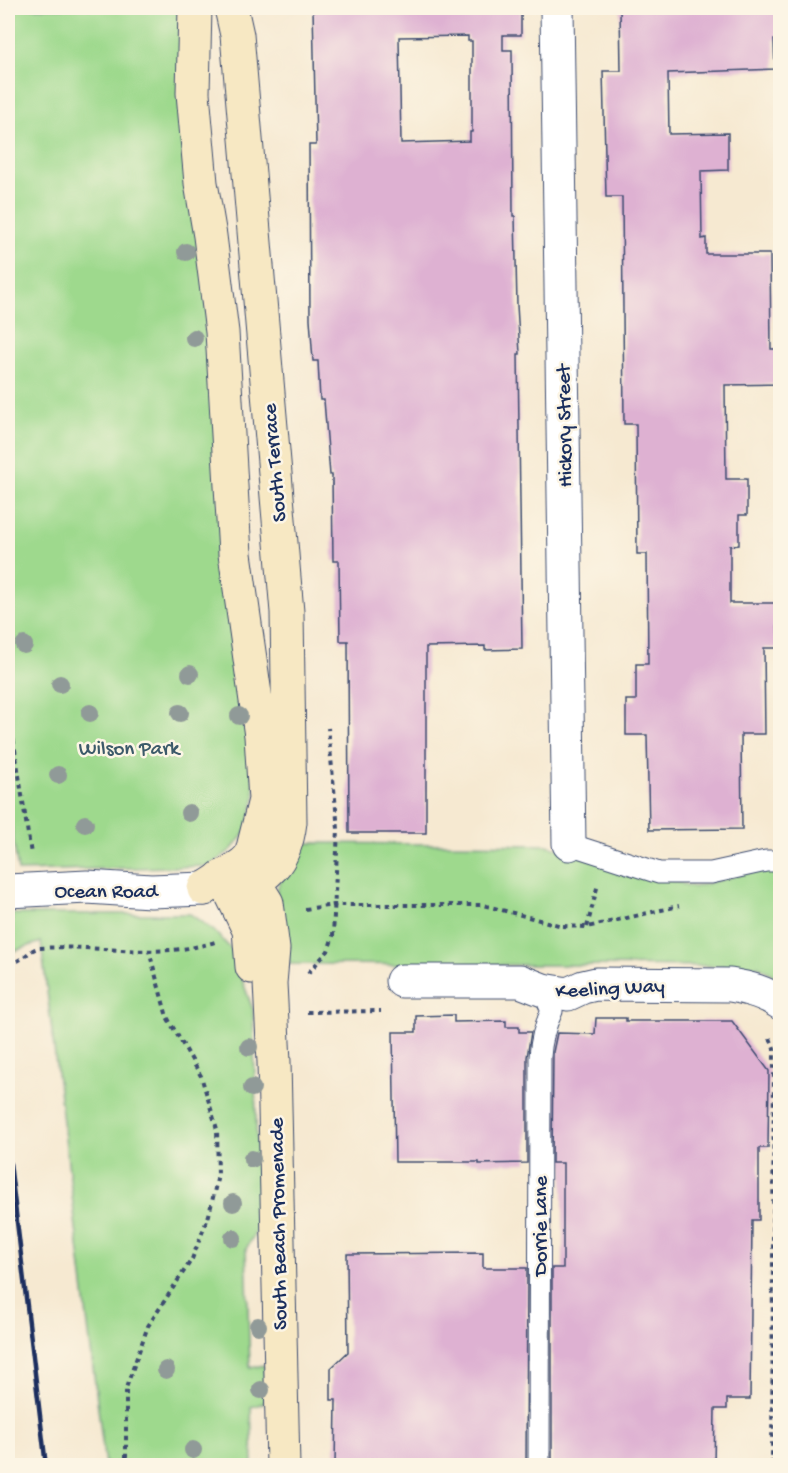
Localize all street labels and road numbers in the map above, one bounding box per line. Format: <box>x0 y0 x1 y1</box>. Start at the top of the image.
street label: Hickory Street <box>553 362 580 487</box>
street label: South Terrace <box>259 401 294 523</box>
street label: Ocean Road <box>54 881 159 906</box>
street label: Keeling Way <box>555 975 665 1006</box>
street label: South Beach Promenade <box>266 1116 295 1330</box>
street label: Dorrie Lane <box>530 1175 555 1278</box>

